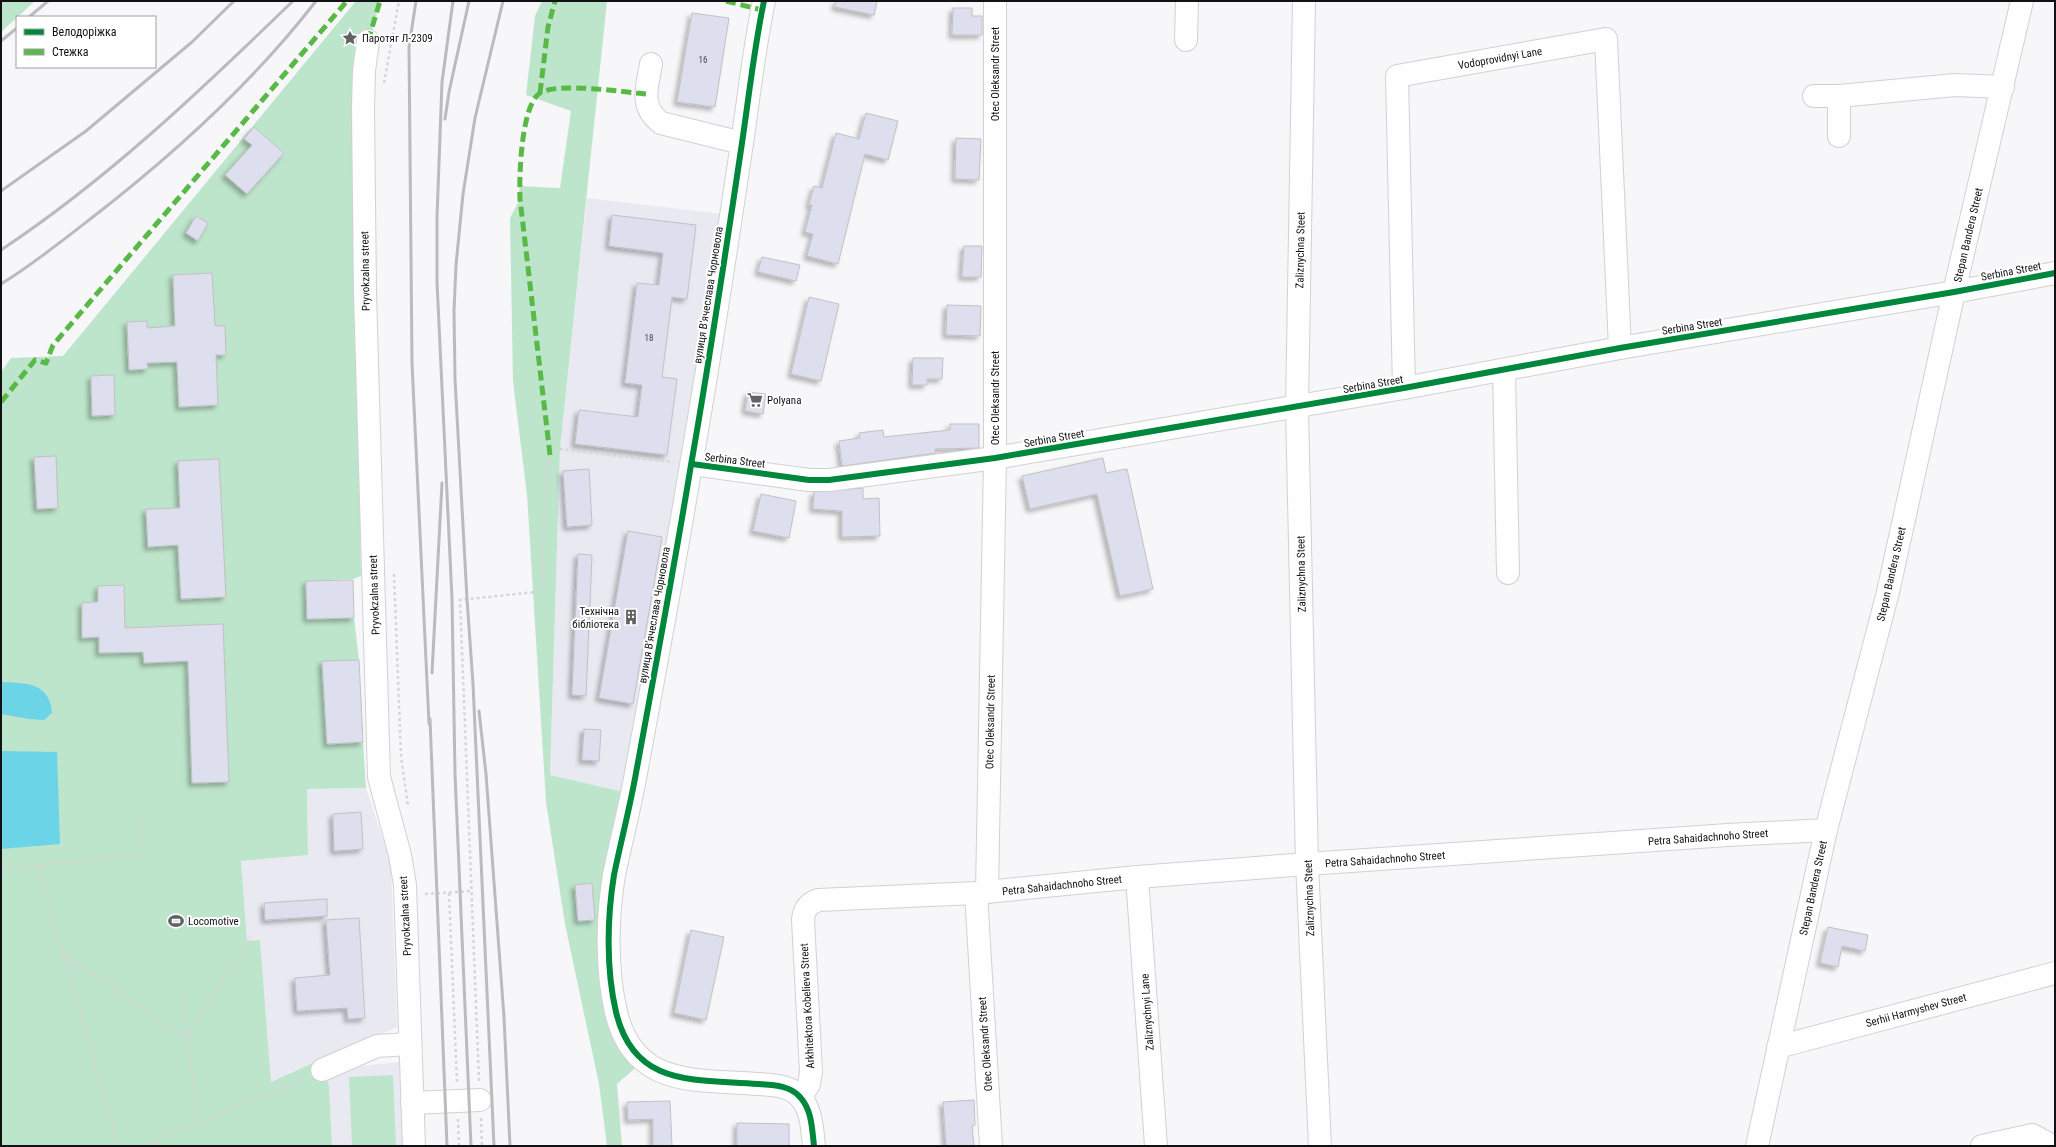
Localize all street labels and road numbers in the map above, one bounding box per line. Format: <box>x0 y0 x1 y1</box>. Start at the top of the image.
street label: Otec Oleksandr Street <box>989 27 1002 121</box>
street label: Vodoprovidnyi Lane <box>1457 45 1543 72</box>
street label: Stepan Bandera Street <box>1951 187 1986 284</box>
street label: Zaliznychna Steet <box>1293 212 1308 289</box>
street label: вулиця Вʼячеслава Чорновола <box>691 226 726 364</box>
street label: Pryvokzalna street <box>358 231 373 311</box>
street label: Serbina Street <box>1980 259 2042 284</box>
street label: Serbina Street <box>1661 315 1723 338</box>
street label: Otec Oleksandr Street <box>989 351 1002 445</box>
street label: Serbina Street <box>1342 373 1404 396</box>
street label: Serbina Street <box>1023 427 1085 450</box>
street label: Serbina Street <box>704 450 766 471</box>
street label: Stepan Bandera Street <box>1874 526 1909 623</box>
street label: Zaliznychna Steet <box>1294 535 1309 612</box>
street label: вулиця Вʼячеслава Чорновола <box>636 546 673 684</box>
street label: Pryvokzalna street <box>367 555 382 635</box>
street label: Otec Oleksandr Street <box>983 675 998 769</box>
street label: Petra Sahaidachnoho Street <box>1647 827 1769 848</box>
street label: Stepan Bandera Street <box>1797 840 1830 937</box>
street label: Petra Sahaidachnoho Street <box>1324 849 1446 870</box>
street label: Zaliznychna Steet <box>1302 859 1317 937</box>
street label: Petra Sahaidachnoho Street <box>1001 873 1123 898</box>
street label: Pryvokzalna street <box>397 876 414 956</box>
street label: Arkhitektora Kobelieva Street <box>798 943 817 1069</box>
street label: Zaliznychnyi Lane <box>1138 973 1157 1051</box>
street label: Serhii Harmyshev Street <box>1864 991 1968 1030</box>
street label: Otec Oleksandr Street <box>976 996 995 1092</box>

